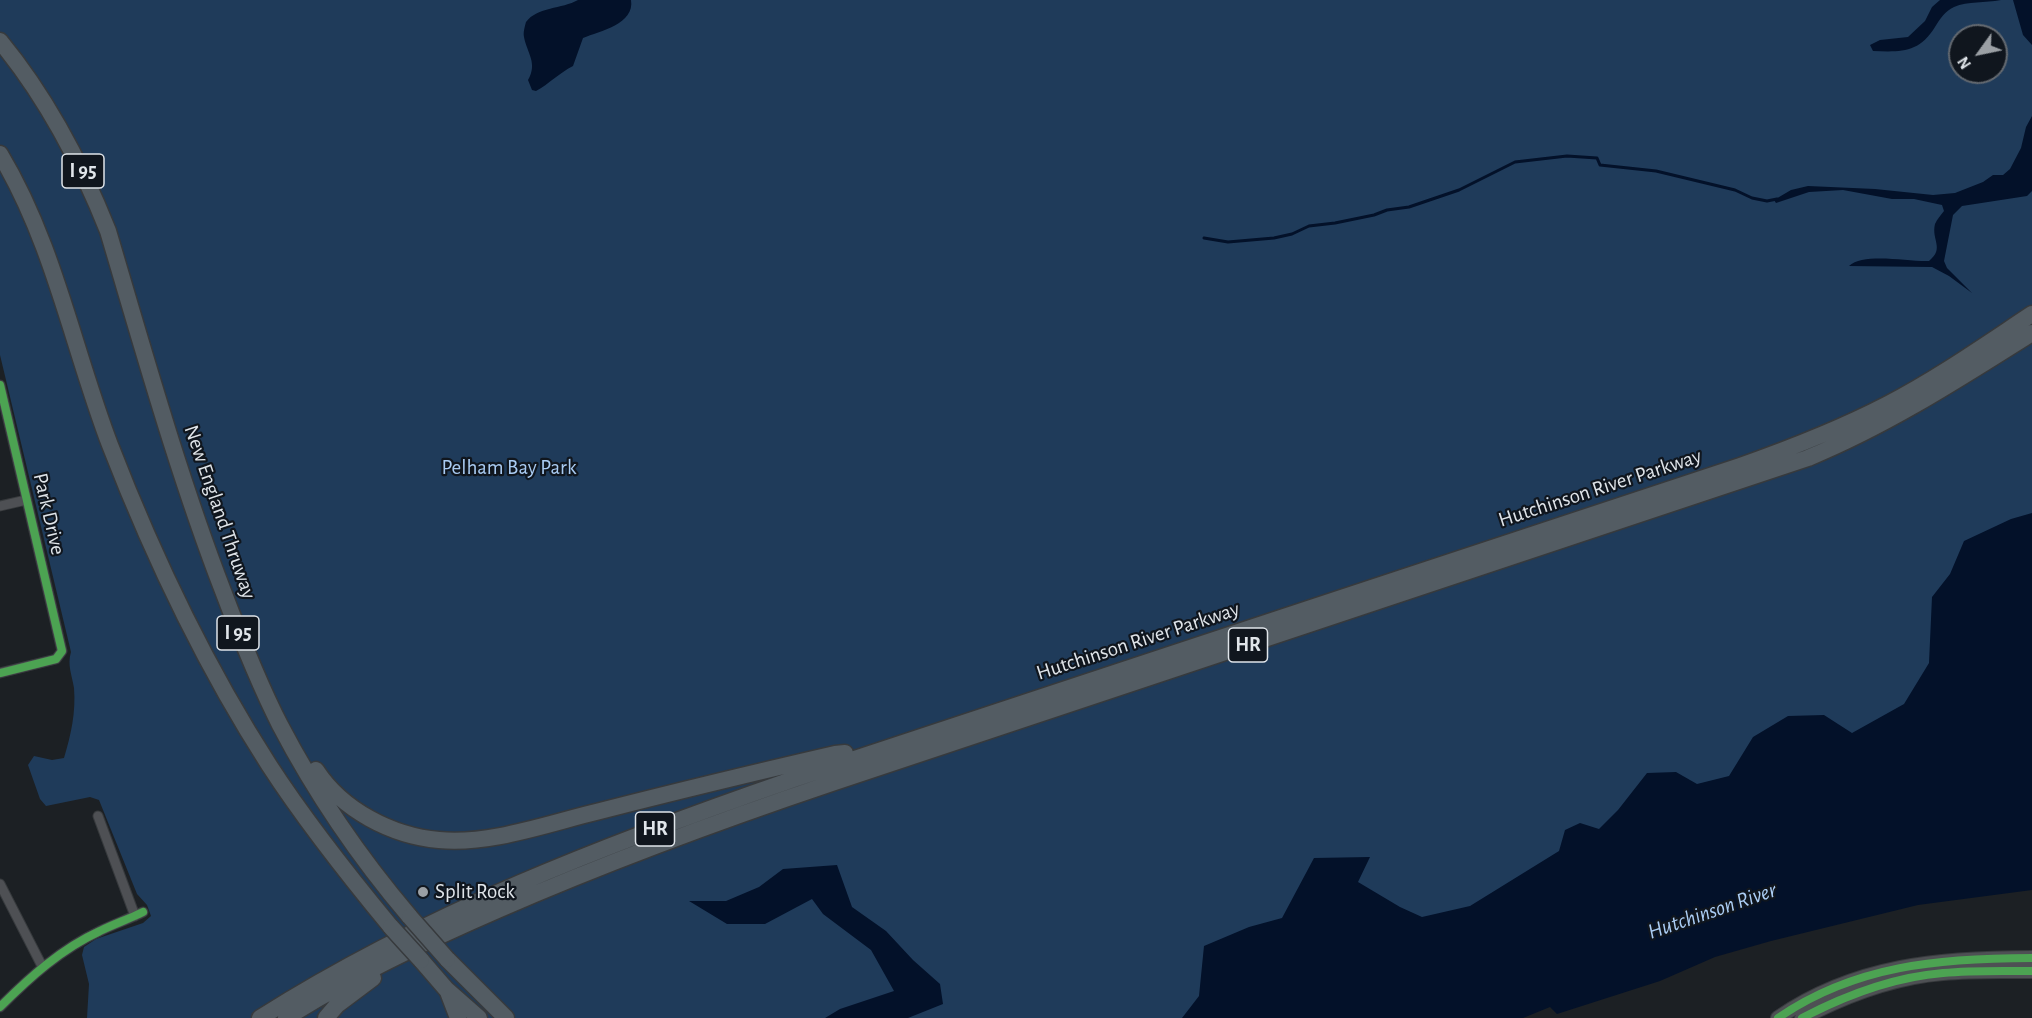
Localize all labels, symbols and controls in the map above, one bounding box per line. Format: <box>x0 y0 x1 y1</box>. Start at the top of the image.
north arrow <box>1948 24 2008 84</box>
text: N <box>1955 54 1974 72</box>
road number: I 95 <box>62 154 104 188</box>
street label: New England Thruway <box>178 422 262 602</box>
street label: Hutchinson River Parkway <box>1495 443 1705 533</box>
park label: Pelham Bay Park <box>442 455 576 481</box>
street label: Park Drive <box>27 471 71 557</box>
street label: Hutchinson River Parkway <box>1033 596 1243 686</box>
road number: I 95 <box>217 616 259 650</box>
road number: HR <box>1228 628 1268 662</box>
road number: HR <box>636 812 674 846</box>
water label: Hutchinson River <box>1644 877 1780 945</box>
place label: Split Rock <box>435 879 515 905</box>
marker: Split Rock <box>416 885 430 899</box>

